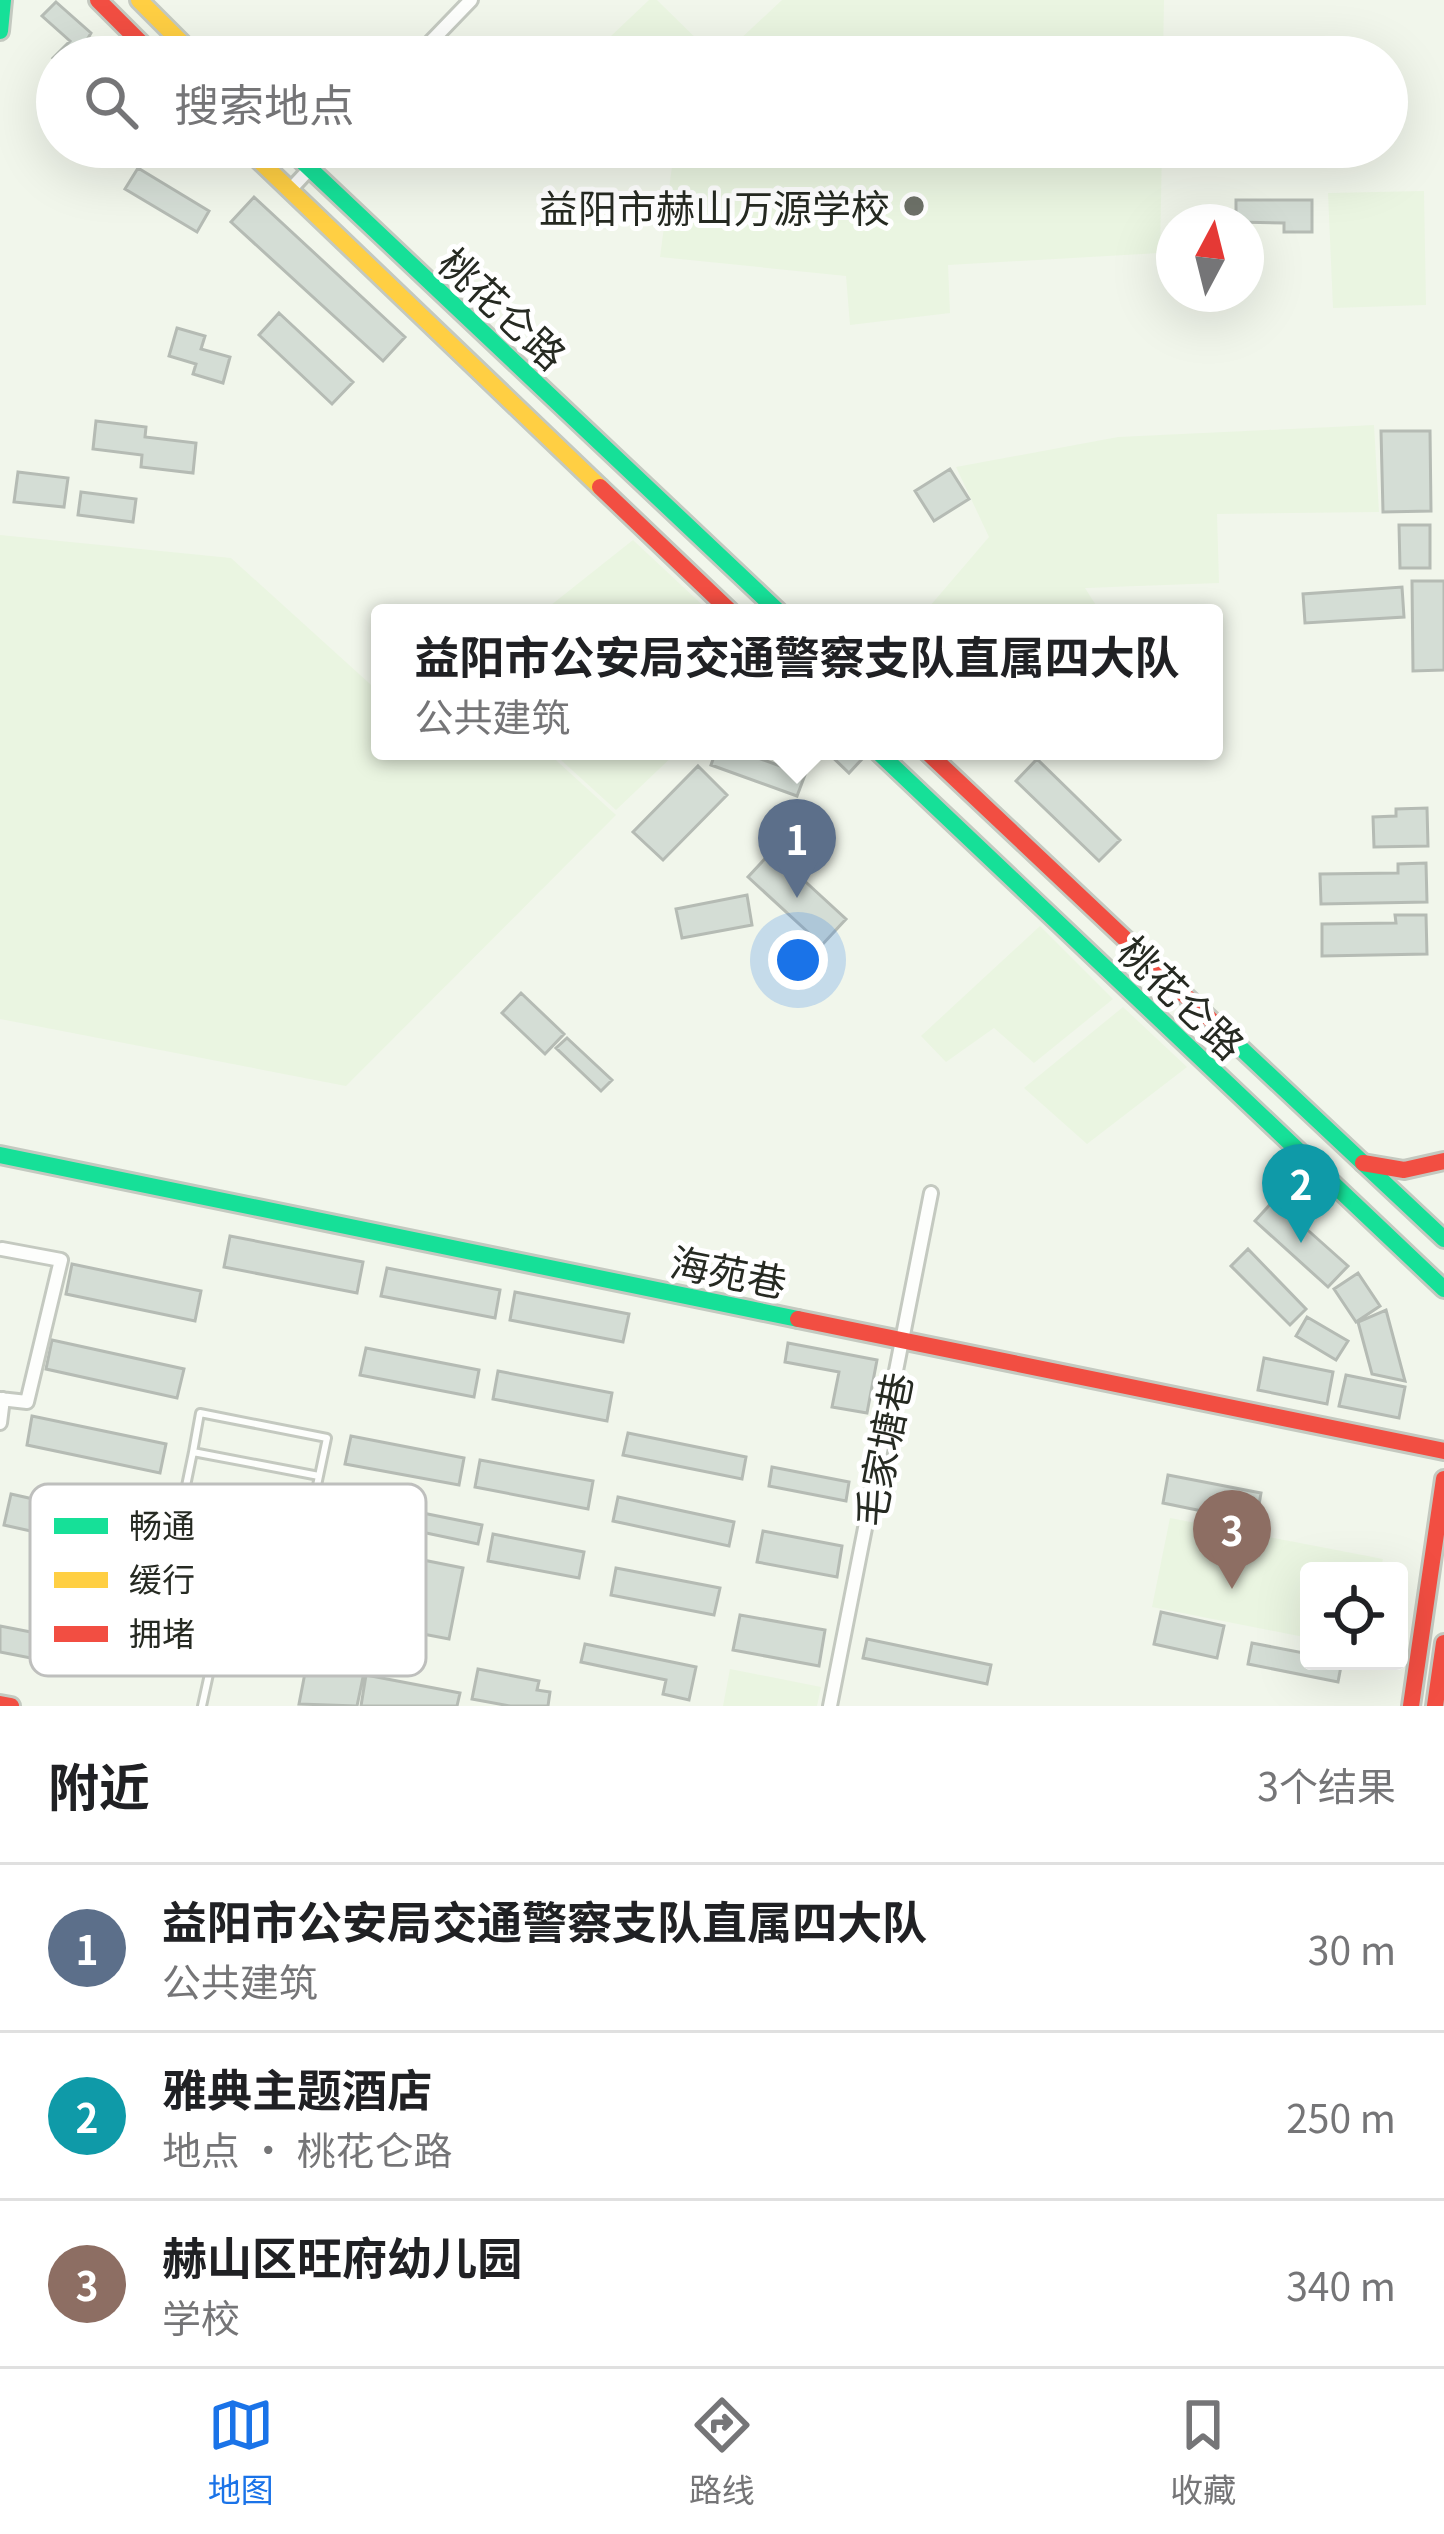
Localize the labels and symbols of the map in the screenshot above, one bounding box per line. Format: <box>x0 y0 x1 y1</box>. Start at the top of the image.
place label: 益阳市赫山万源学校 <box>539 178 890 234</box>
marker: 益阳市赫山万源学校 <box>901 193 927 219</box>
north arrow <box>1156 204 1264 312</box>
street label: 桃花仑路 <box>428 233 580 381</box>
pin: 1 <box>758 799 836 898</box>
street label: 桃花仑路 <box>1107 922 1259 1070</box>
your location <box>768 930 828 990</box>
pin: 2 <box>1262 1144 1340 1243</box>
street label: 海苑巷 <box>666 1231 792 1309</box>
street label: 毛家塘巷 <box>839 1367 923 1531</box>
legend <box>30 1484 426 1676</box>
pin: 3 <box>1193 1490 1271 1589</box>
text: 畅通 <box>129 1500 195 1548</box>
text: 缓行 <box>129 1554 195 1602</box>
text: 拥堵 <box>129 1608 195 1656</box>

